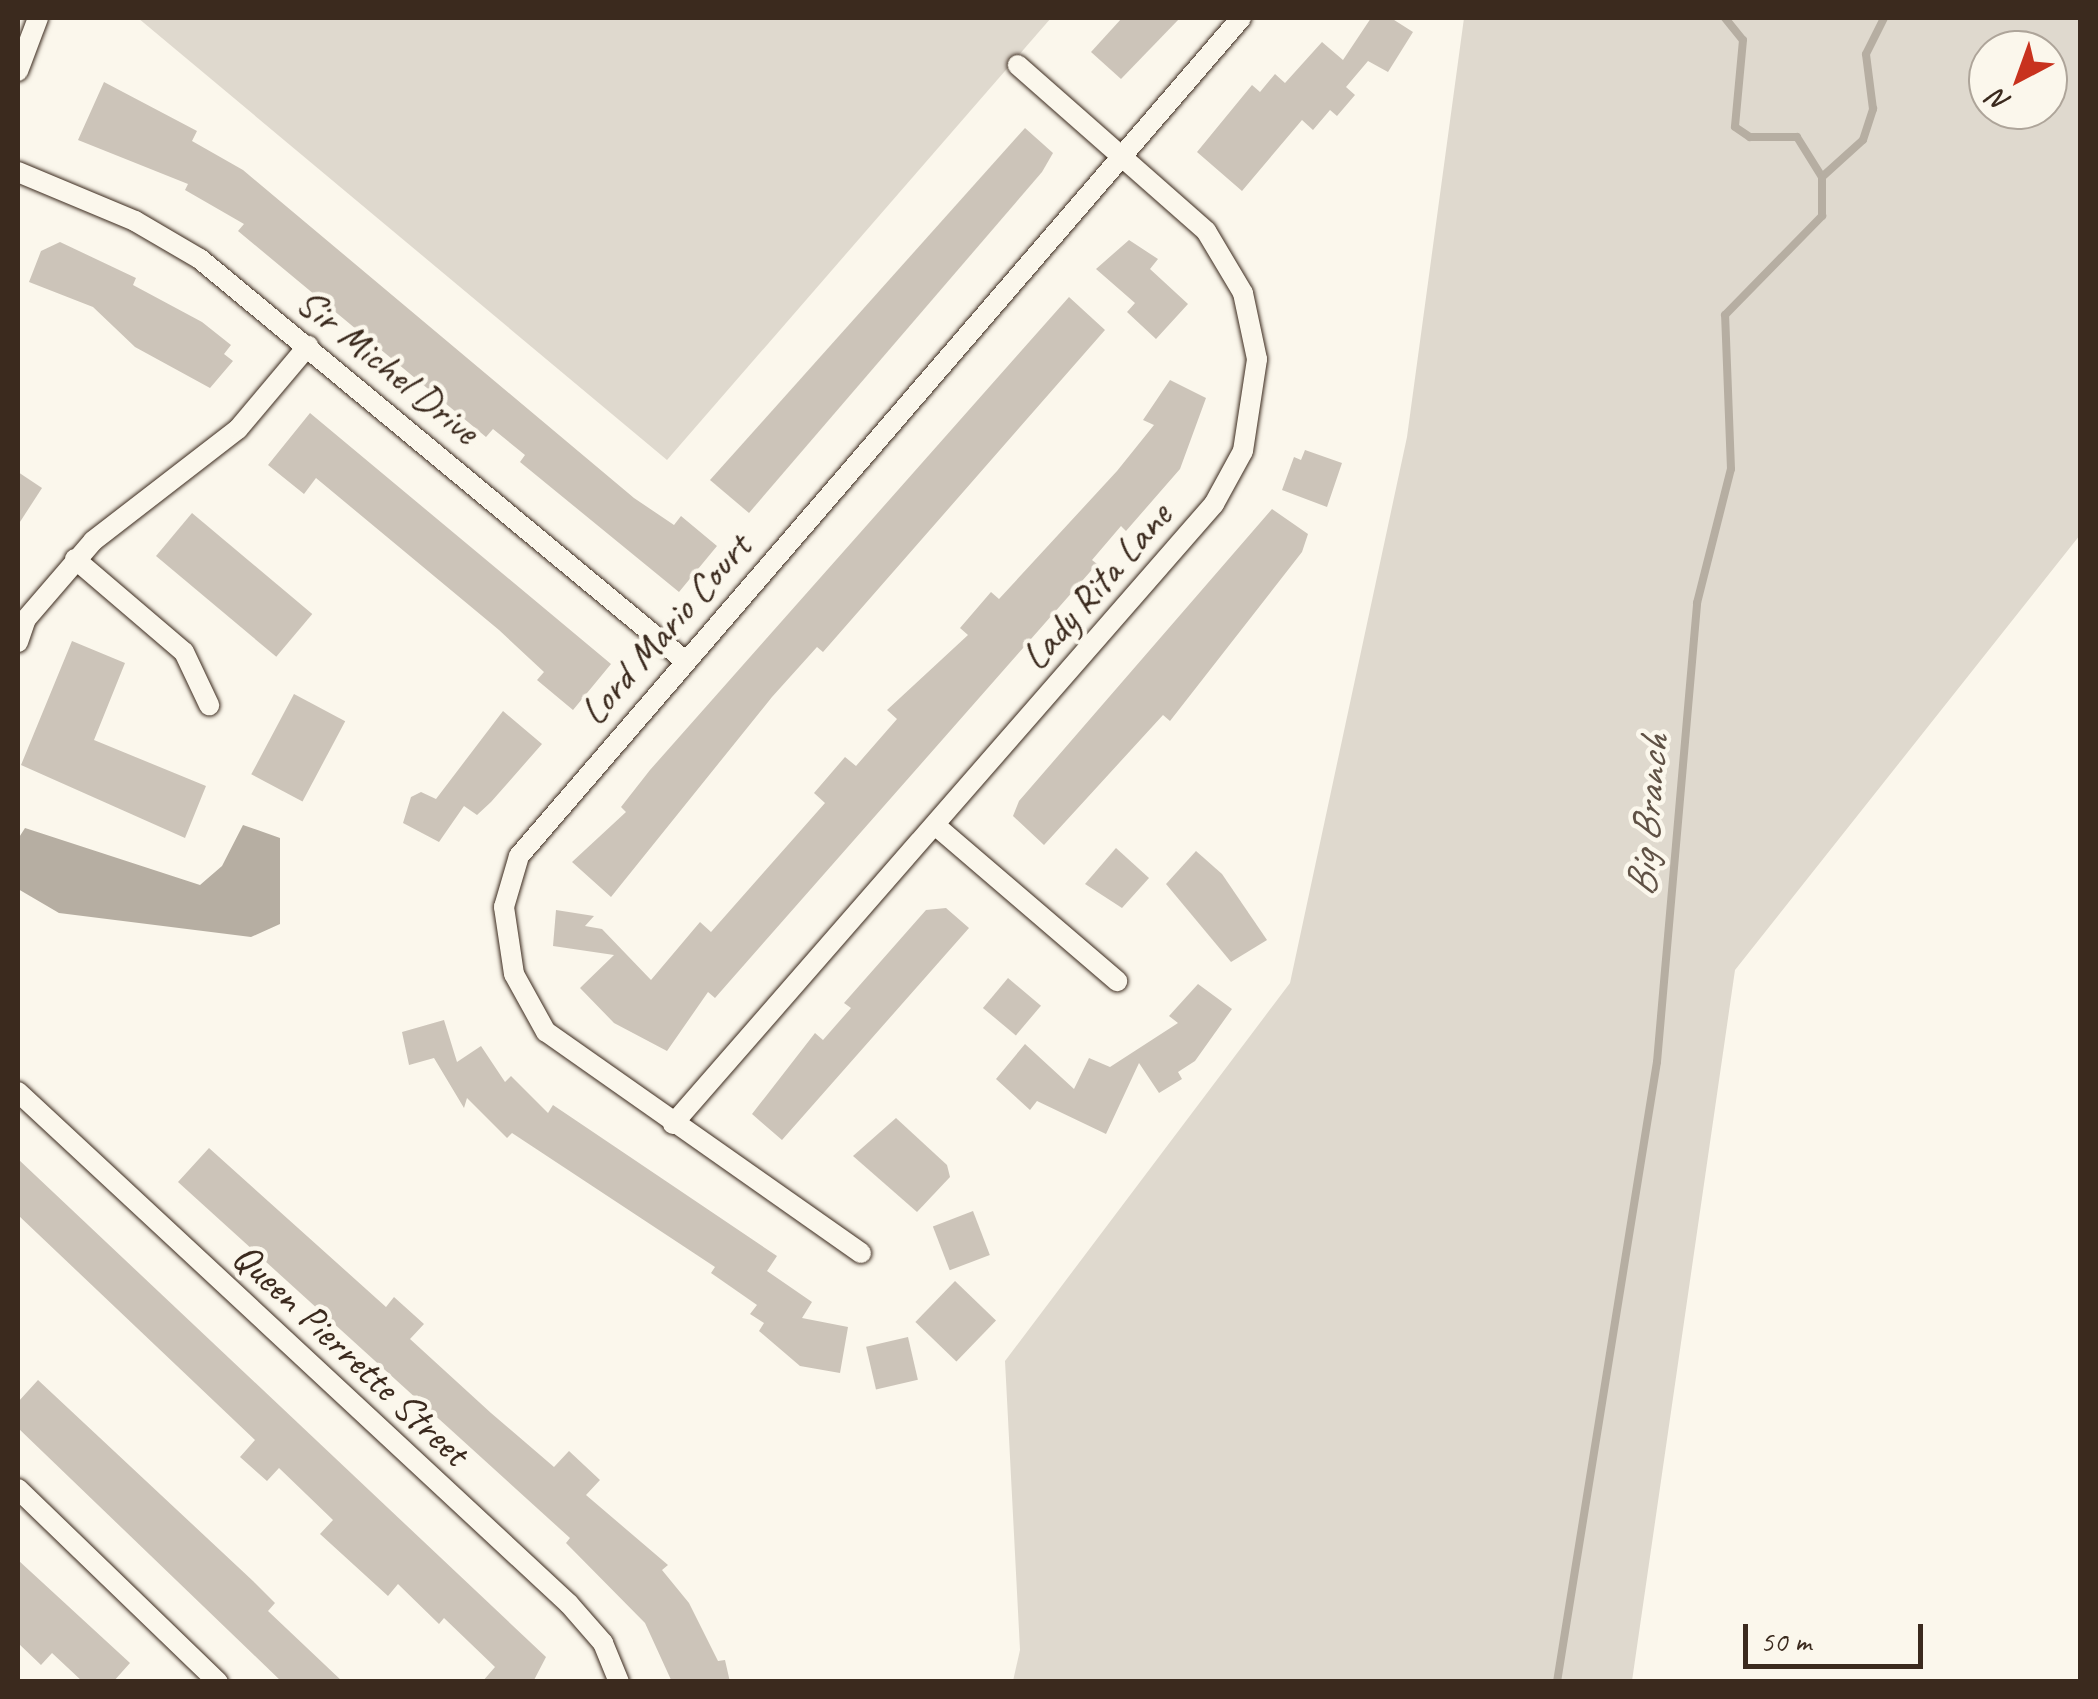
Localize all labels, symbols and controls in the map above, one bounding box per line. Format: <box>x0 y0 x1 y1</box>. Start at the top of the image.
north arrow <box>1968 30 2068 130</box>
text: N <box>1981 83 2017 120</box>
street label: Sir Michel Drive <box>287 277 489 455</box>
street label: Lady Rita Lane <box>1010 492 1182 680</box>
street label: Lord Mario Court <box>569 523 761 735</box>
water label: Big Branch <box>1616 732 1680 900</box>
street label: Queen Pierrette Street <box>223 1232 479 1476</box>
scale bar <box>1748 1604 1928 1666</box>
text: 50 m <box>1760 1622 1811 1660</box>

